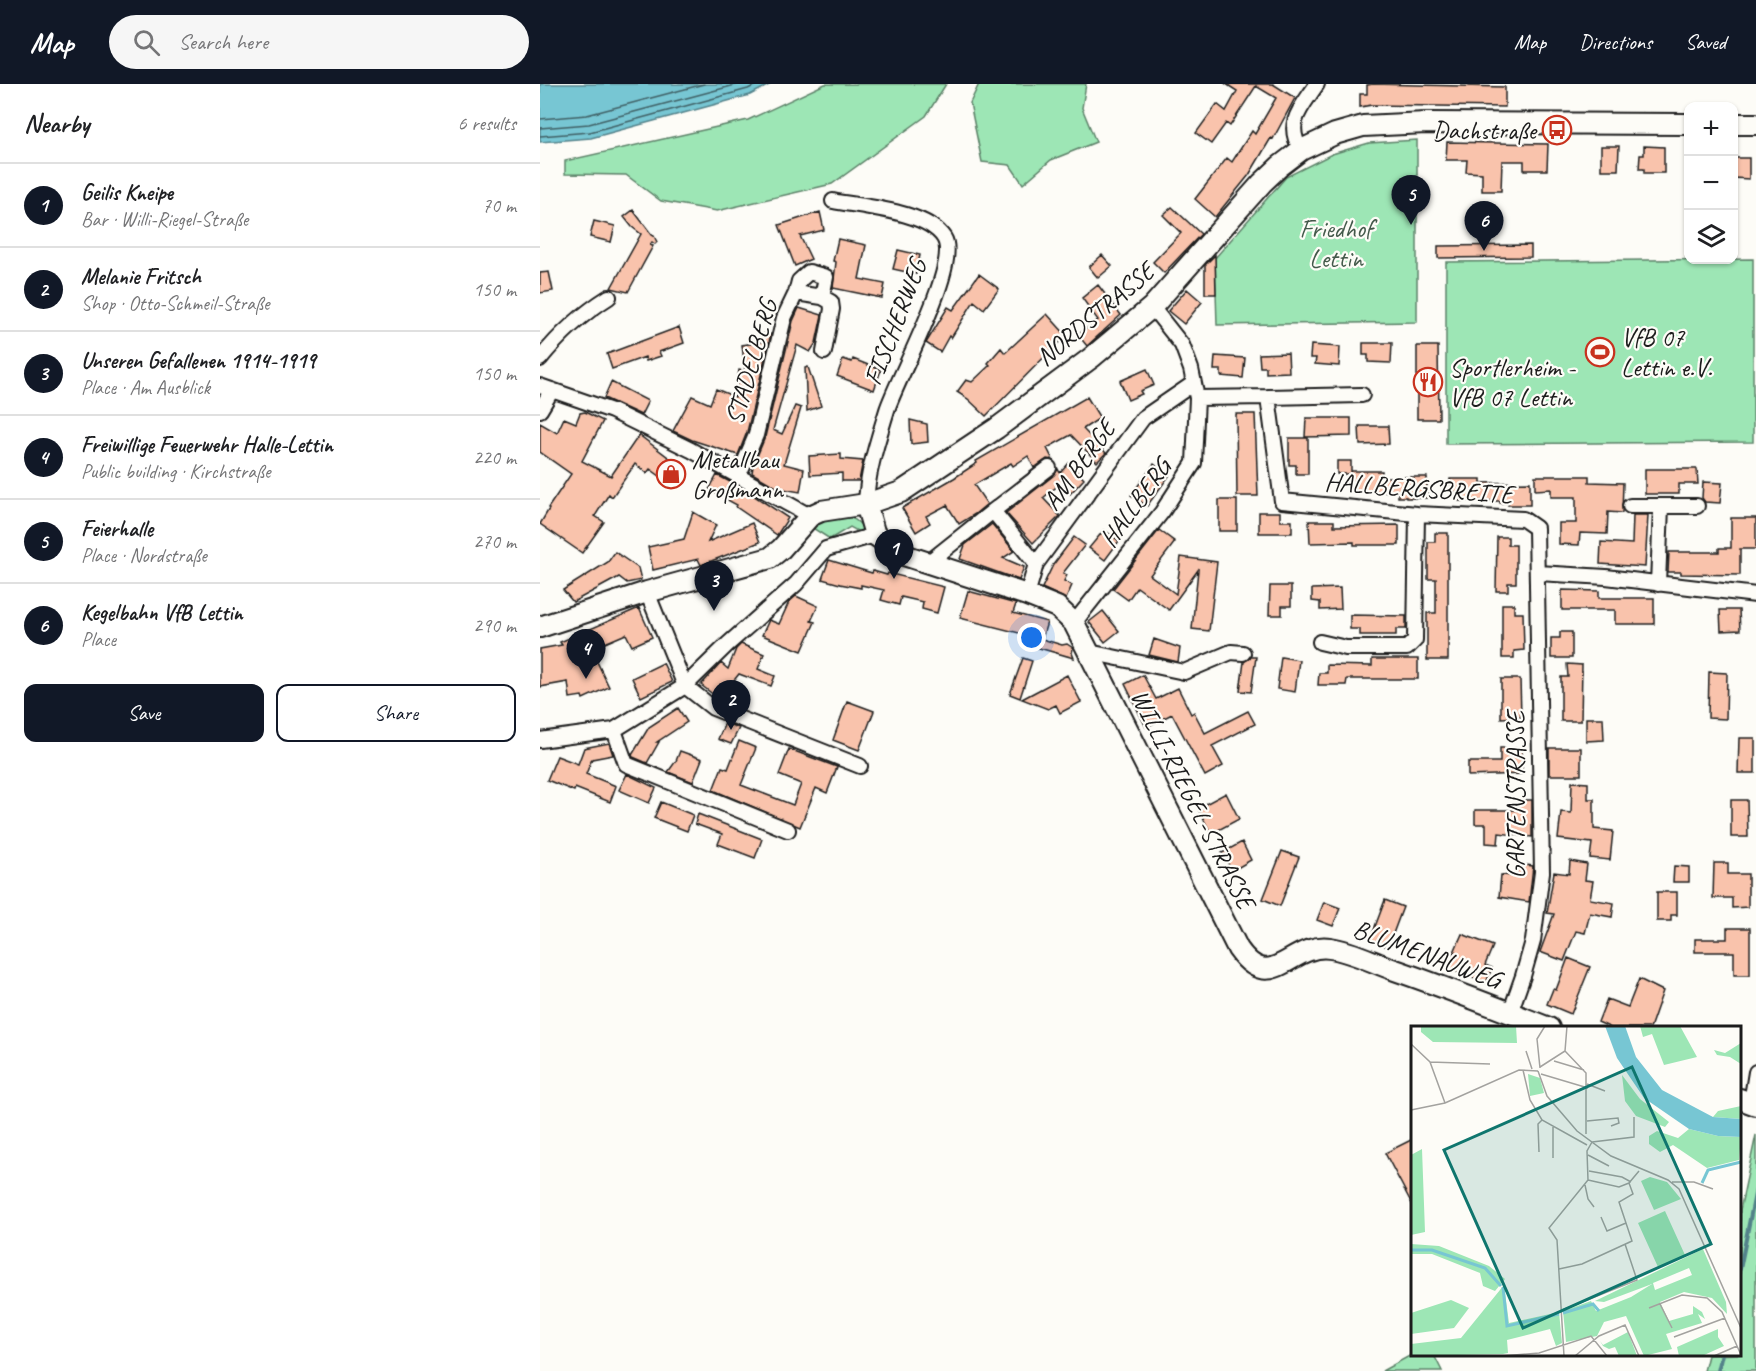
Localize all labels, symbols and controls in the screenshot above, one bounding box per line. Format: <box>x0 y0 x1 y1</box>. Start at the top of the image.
search box <box>109 15 529 69</box>
text: Map <box>30 25 73 60</box>
icon: search <box>130 26 163 59</box>
text: Search here <box>178 28 268 56</box>
text: Map <box>1514 29 1546 55</box>
text: Directions <box>1579 29 1652 55</box>
text: Saved <box>1685 29 1726 55</box>
map controls <box>1684 102 1738 264</box>
button: + <box>1684 102 1738 156</box>
text: Nearby <box>24 107 89 140</box>
text: 6 results <box>457 111 516 136</box>
place label: Dachstraße <box>1433 114 1539 147</box>
bus stop icon: Dachstraße <box>1541 114 1573 146</box>
button: − <box>1684 156 1738 210</box>
pin: 5 <box>1392 176 1430 225</box>
text: Geilis Kneipe <box>81 179 173 207</box>
text: 1 <box>39 193 48 218</box>
text: 70 m <box>482 193 516 218</box>
pin: 6 <box>1464 202 1504 251</box>
text: Bar · Willi-Riegel-Straße <box>81 207 248 232</box>
button: layers <box>1684 210 1738 264</box>
park label: Friedhof Lettin <box>1299 212 1378 275</box>
street label: FISCHERWEG <box>856 251 935 390</box>
street label: NORDSTRASSE <box>1029 252 1164 373</box>
text: Melanie Fritsch <box>81 263 201 291</box>
text: 2 <box>39 277 48 302</box>
text: 150 m <box>473 277 516 302</box>
text: Shop · Otto-Schmeil-Straße <box>81 291 270 316</box>
street label: STADELBERG <box>717 293 785 428</box>
place label: VfB 07 Lettin e.V. <box>1621 321 1713 384</box>
sports icon: VfB 07 Lettin e.V. <box>1584 336 1616 368</box>
text: Unseren Gefallenen 1914-1919 <box>81 347 316 375</box>
place label: Sportlerheim - VfB 07 Lettin <box>1449 351 1577 414</box>
text: 3 <box>39 361 48 386</box>
text: 150 m <box>473 361 516 386</box>
restaurant icon: Sportlerheim - VfB 07 Lettin <box>1412 366 1444 398</box>
text: Place · Am Ausblick <box>81 375 210 400</box>
street label: AM BERGE <box>1035 410 1125 517</box>
text: Freiwillige Feuerwehr Halle-Lettin <box>81 431 333 459</box>
place label: Metallbau Großmann <box>692 443 784 506</box>
text: 4 <box>39 445 48 470</box>
text: 220 m <box>473 445 516 470</box>
street label: HALLBERG <box>1092 449 1180 554</box>
shop icon: Metallbau Großmann <box>655 458 687 490</box>
text: Public building · Kirchstraße <box>81 459 270 484</box>
street label: HALLBERGSBREITE <box>1324 465 1518 511</box>
text: Feierhalle <box>81 515 153 543</box>
text: 5 <box>39 529 48 554</box>
text: 270 m <box>473 529 516 554</box>
pin: 1 <box>874 530 914 579</box>
text: Place · Nordstraße <box>81 543 207 568</box>
pin: 3 <box>694 562 734 611</box>
text: Kegelbahn VfB Lettin <box>81 599 243 627</box>
text: 6 <box>39 613 48 638</box>
text: 290 m <box>473 613 516 638</box>
your location <box>1017 623 1046 652</box>
text: Place <box>81 627 116 652</box>
pin: 4 <box>566 630 606 679</box>
pin: 2 <box>712 680 750 730</box>
button: Save <box>24 684 264 742</box>
button: Share <box>276 684 516 742</box>
street label: WILLI-RIEGEL-STRASSE <box>1123 684 1264 918</box>
street label: GARTENSTRASSE <box>1499 708 1532 879</box>
street label: BLUMENAUWEG <box>1349 912 1509 997</box>
inset map <box>1411 1026 1741 1356</box>

